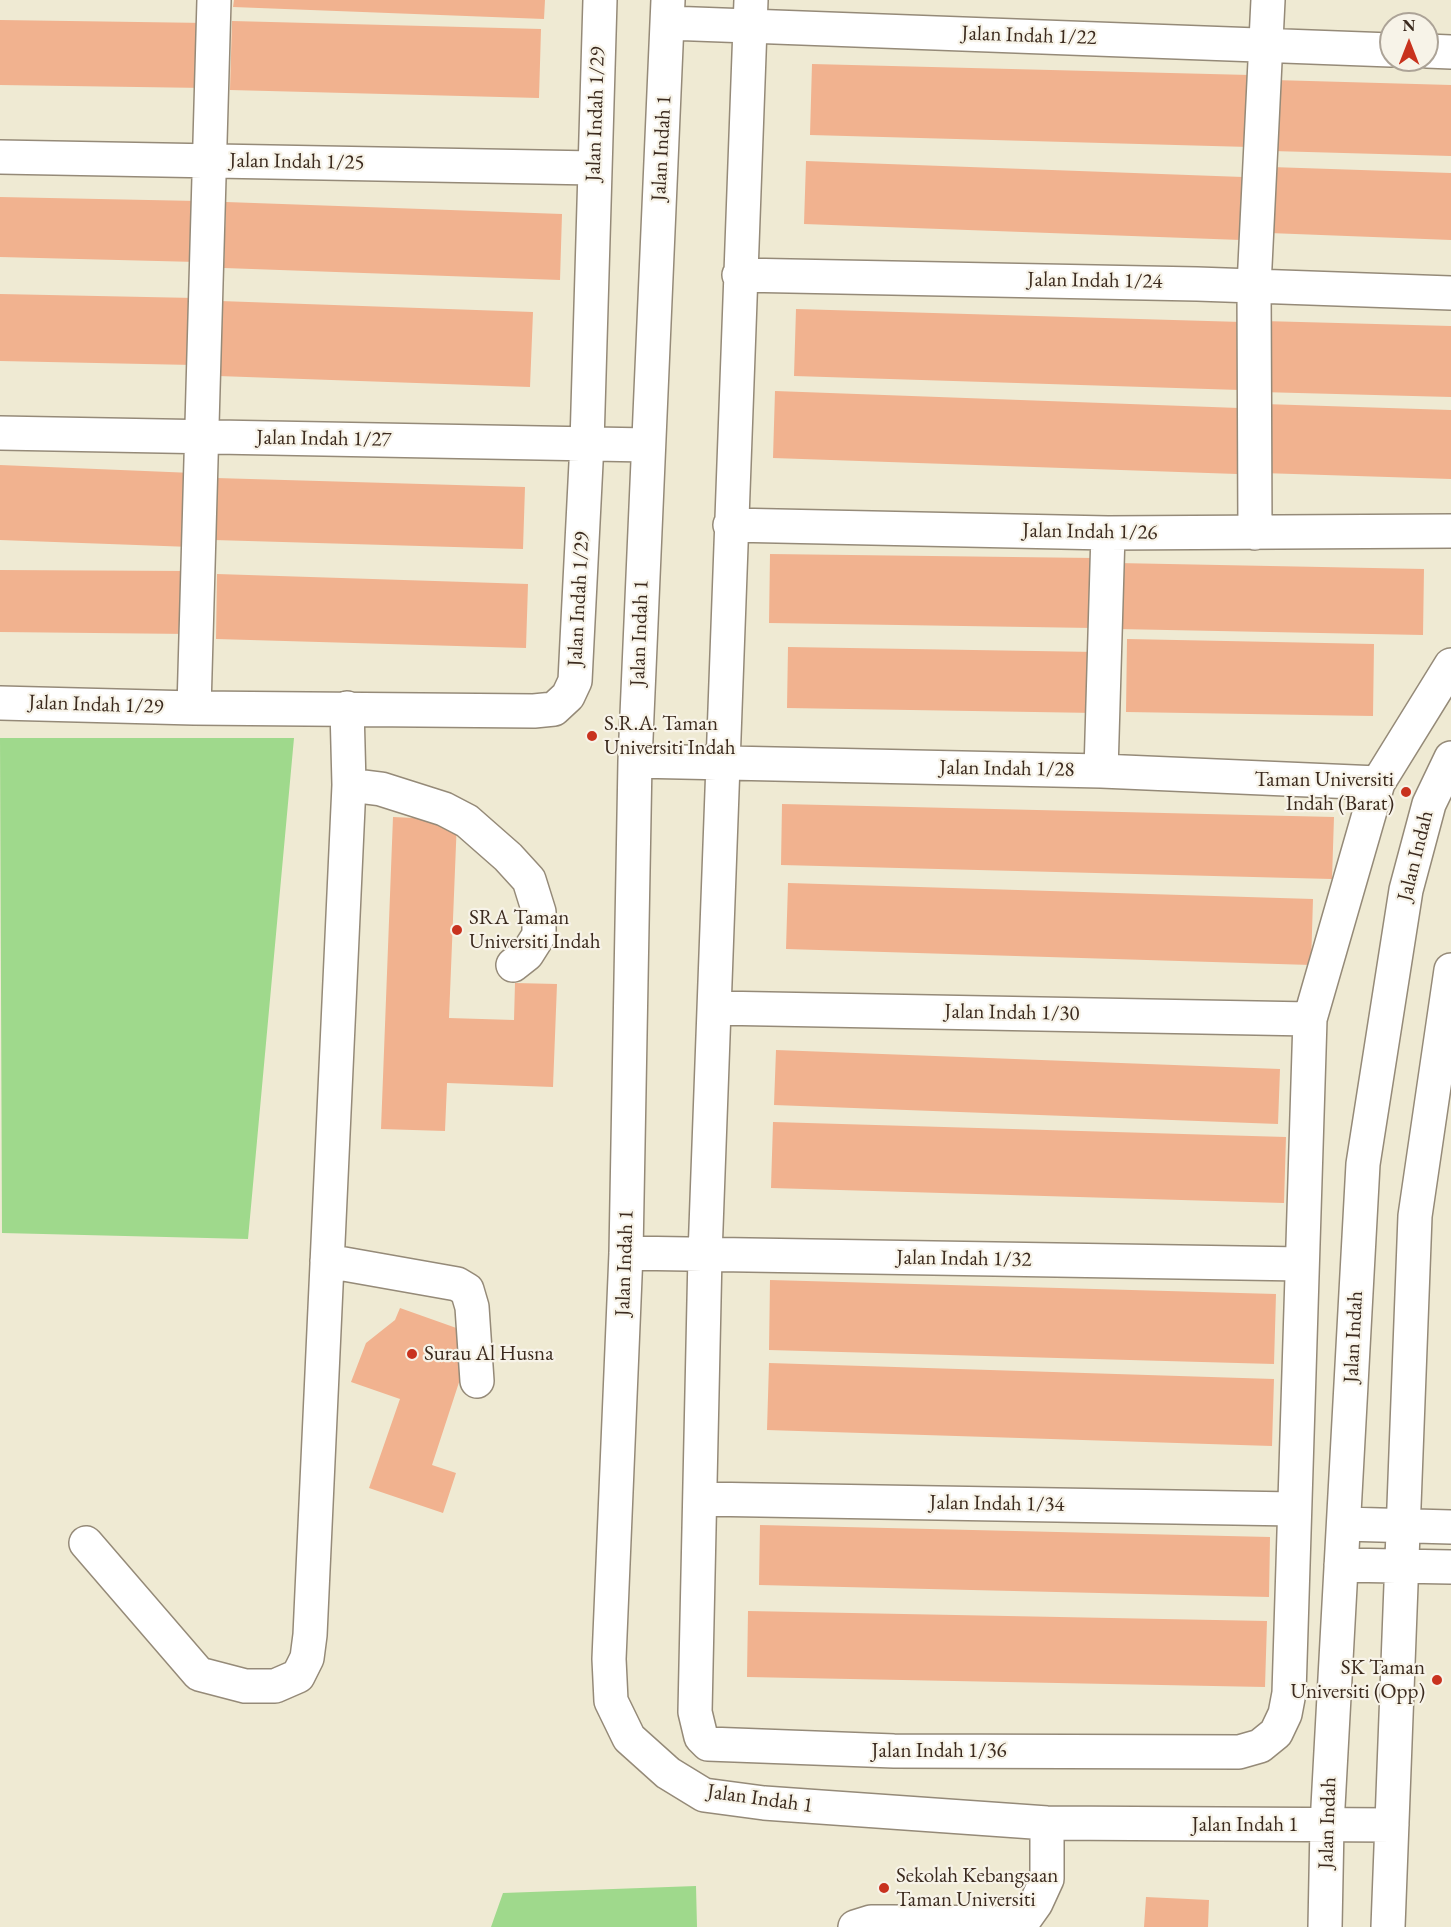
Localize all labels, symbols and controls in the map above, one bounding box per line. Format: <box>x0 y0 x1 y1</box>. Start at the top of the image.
north arrow <box>1379 12 1439 72</box>
text: N <box>1403 15 1415 36</box>
street label: Jalan Indah 1/22 <box>961 21 1097 51</box>
street label: Jalan Indah 1/29 <box>581 46 611 182</box>
street label: Jalan Indah 1 <box>647 94 677 202</box>
street label: Jalan Indah 1/25 <box>229 148 365 176</box>
street label: Jalan Indah 1/24 <box>1027 267 1163 295</box>
street label: Jalan Indah 1/27 <box>256 425 392 453</box>
street label: Jalan Indah 1/26 <box>1022 518 1158 546</box>
street label: Jalan Indah 1/29 <box>563 531 595 667</box>
street label: Jalan Indah 1 <box>626 579 654 687</box>
street label: Jalan Indah 1/29 <box>28 690 164 720</box>
place label: S.R.A. Taman Universiti Indah <box>604 711 736 761</box>
marker: S.R.A. Taman Universiti Indah <box>585 729 599 743</box>
street label: Jalan Indah 1/28 <box>939 755 1075 783</box>
place label: Taman Universiti Indah (Barat) <box>1254 767 1394 817</box>
marker: Taman Universiti Indah (Barat) <box>1399 785 1413 799</box>
street label: Jalan Indah <box>1393 808 1439 904</box>
place label: SRA Taman Universiti Indah <box>469 905 601 955</box>
marker: SRA Taman Universiti Indah <box>450 923 464 937</box>
street label: Jalan Indah 1/30 <box>944 999 1080 1027</box>
street label: Jalan Indah 1 <box>611 1209 639 1317</box>
street label: Jalan Indah 1/32 <box>896 1245 1032 1273</box>
street label: Jalan Indah <box>1339 1290 1369 1384</box>
place label: Surau Al Husna <box>424 1341 554 1367</box>
marker: Surau Al Husna <box>405 1347 419 1361</box>
street label: Jalan Indah 1/34 <box>929 1490 1065 1518</box>
place label: SK Taman Universiti (Opp) <box>1290 1655 1425 1705</box>
marker: SK Taman Universiti (Opp) <box>1430 1673 1444 1687</box>
street label: Jalan Indah 1/36 <box>871 1738 1007 1764</box>
street label: Jalan Indah <box>1314 1776 1342 1870</box>
street label: Jalan Indah 1 <box>705 1779 815 1819</box>
street label: Jalan Indah 1 <box>1192 1812 1298 1838</box>
place label: Sekolah Kebangsaan Taman Universiti <box>896 1863 1058 1913</box>
marker: Sekolah Kebangsaan Taman Universiti <box>877 1881 891 1895</box>

